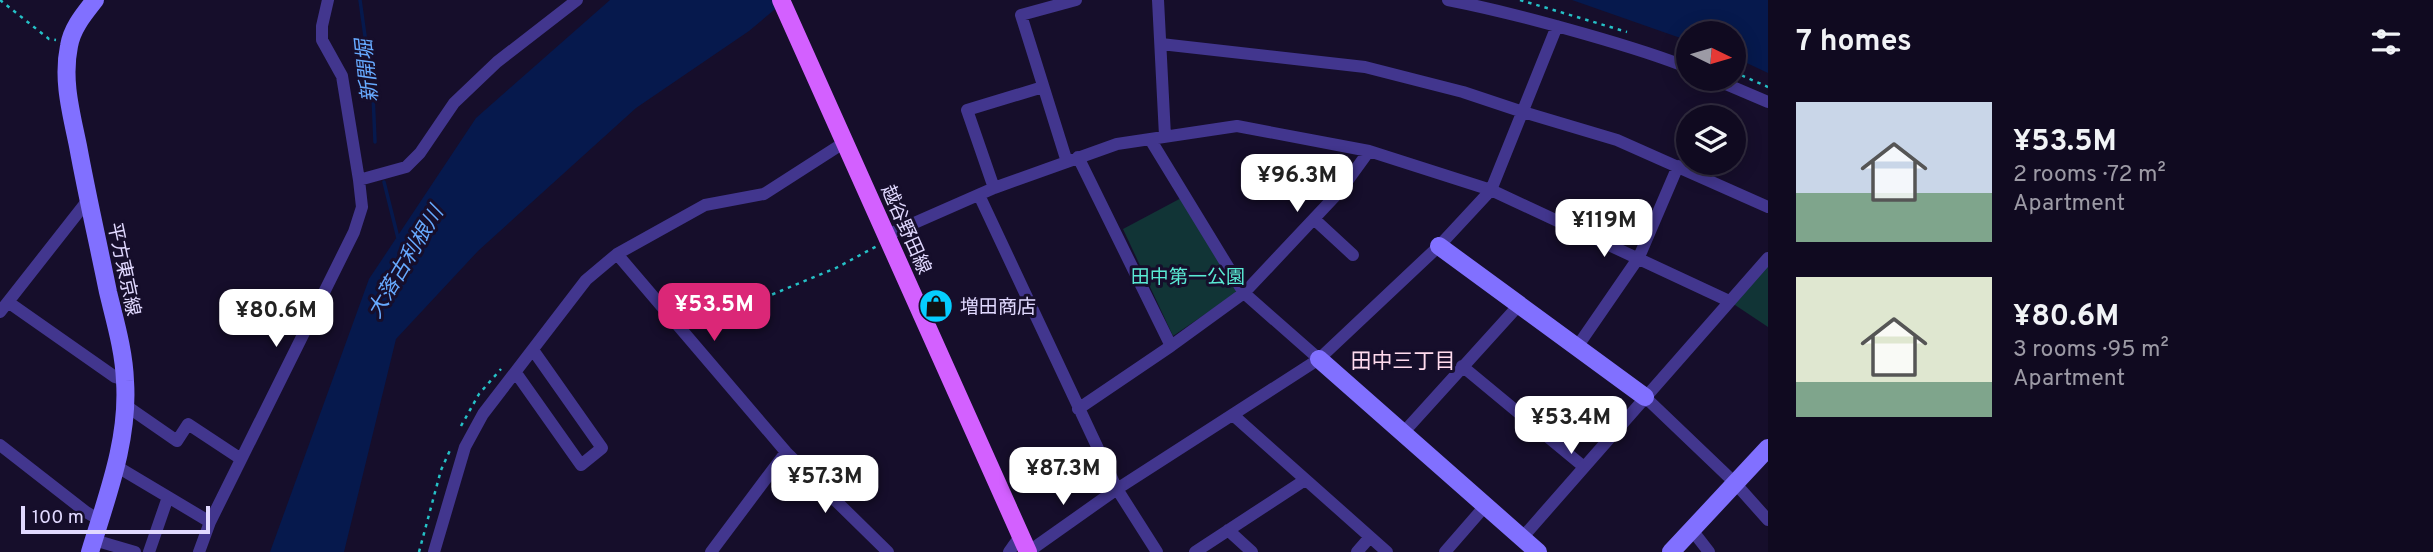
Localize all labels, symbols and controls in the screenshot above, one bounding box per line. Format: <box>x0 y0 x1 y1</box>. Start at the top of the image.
north arrow <box>1676 21 1746 91</box>
map controls <box>1676 21 1746 175</box>
icon: filters <box>2367 23 2405 61</box>
text: 7 homes <box>1796 24 1912 61</box>
water label: 新開堀 <box>351 35 385 104</box>
button: layers <box>1676 105 1746 175</box>
text: ¥53.5M <box>2013 124 2117 161</box>
icon: home <box>1852 130 1936 214</box>
pin: ¥96.3M <box>1240 154 1354 214</box>
text: 2 rooms · 72 m² <box>2013 161 2166 190</box>
text: ¥96.3M <box>1257 162 1337 191</box>
street label: 越谷野田線 <box>875 182 935 278</box>
text: Apartment <box>2013 190 2125 219</box>
water label: 大落古利根川 <box>362 200 451 324</box>
pin: ¥119M <box>1555 200 1653 259</box>
text: ¥119M <box>1571 207 1637 236</box>
street label: 平方東京線 <box>101 220 145 318</box>
park label: 田中第一公園 <box>1131 266 1245 290</box>
pin: ¥53.5M <box>657 284 771 343</box>
shop icon: 増田商店 <box>917 287 955 325</box>
pin: ¥80.6M <box>219 290 333 349</box>
text: ¥53.5M <box>674 291 754 320</box>
place label: 増田商店 <box>960 296 1036 320</box>
text: ¥80.6M <box>235 297 317 326</box>
text: ¥80.6M <box>2013 299 2119 336</box>
icon: home <box>1852 305 1936 389</box>
text: 3 rooms · 95 m² <box>2013 336 2169 365</box>
district label: 田中三丁目 <box>1351 349 1456 376</box>
text: Apartment <box>2013 365 2125 394</box>
pin: ¥53.4M <box>1514 396 1628 456</box>
text: ¥53.4M <box>1531 404 1611 433</box>
pin: ¥87.3M <box>1006 448 1120 507</box>
text: ¥87.3M <box>1025 455 1101 484</box>
pin: ¥57.3M <box>768 456 882 515</box>
text: ¥57.3M <box>787 463 863 492</box>
scale bar <box>21 503 210 535</box>
text: 100 m <box>32 506 84 530</box>

